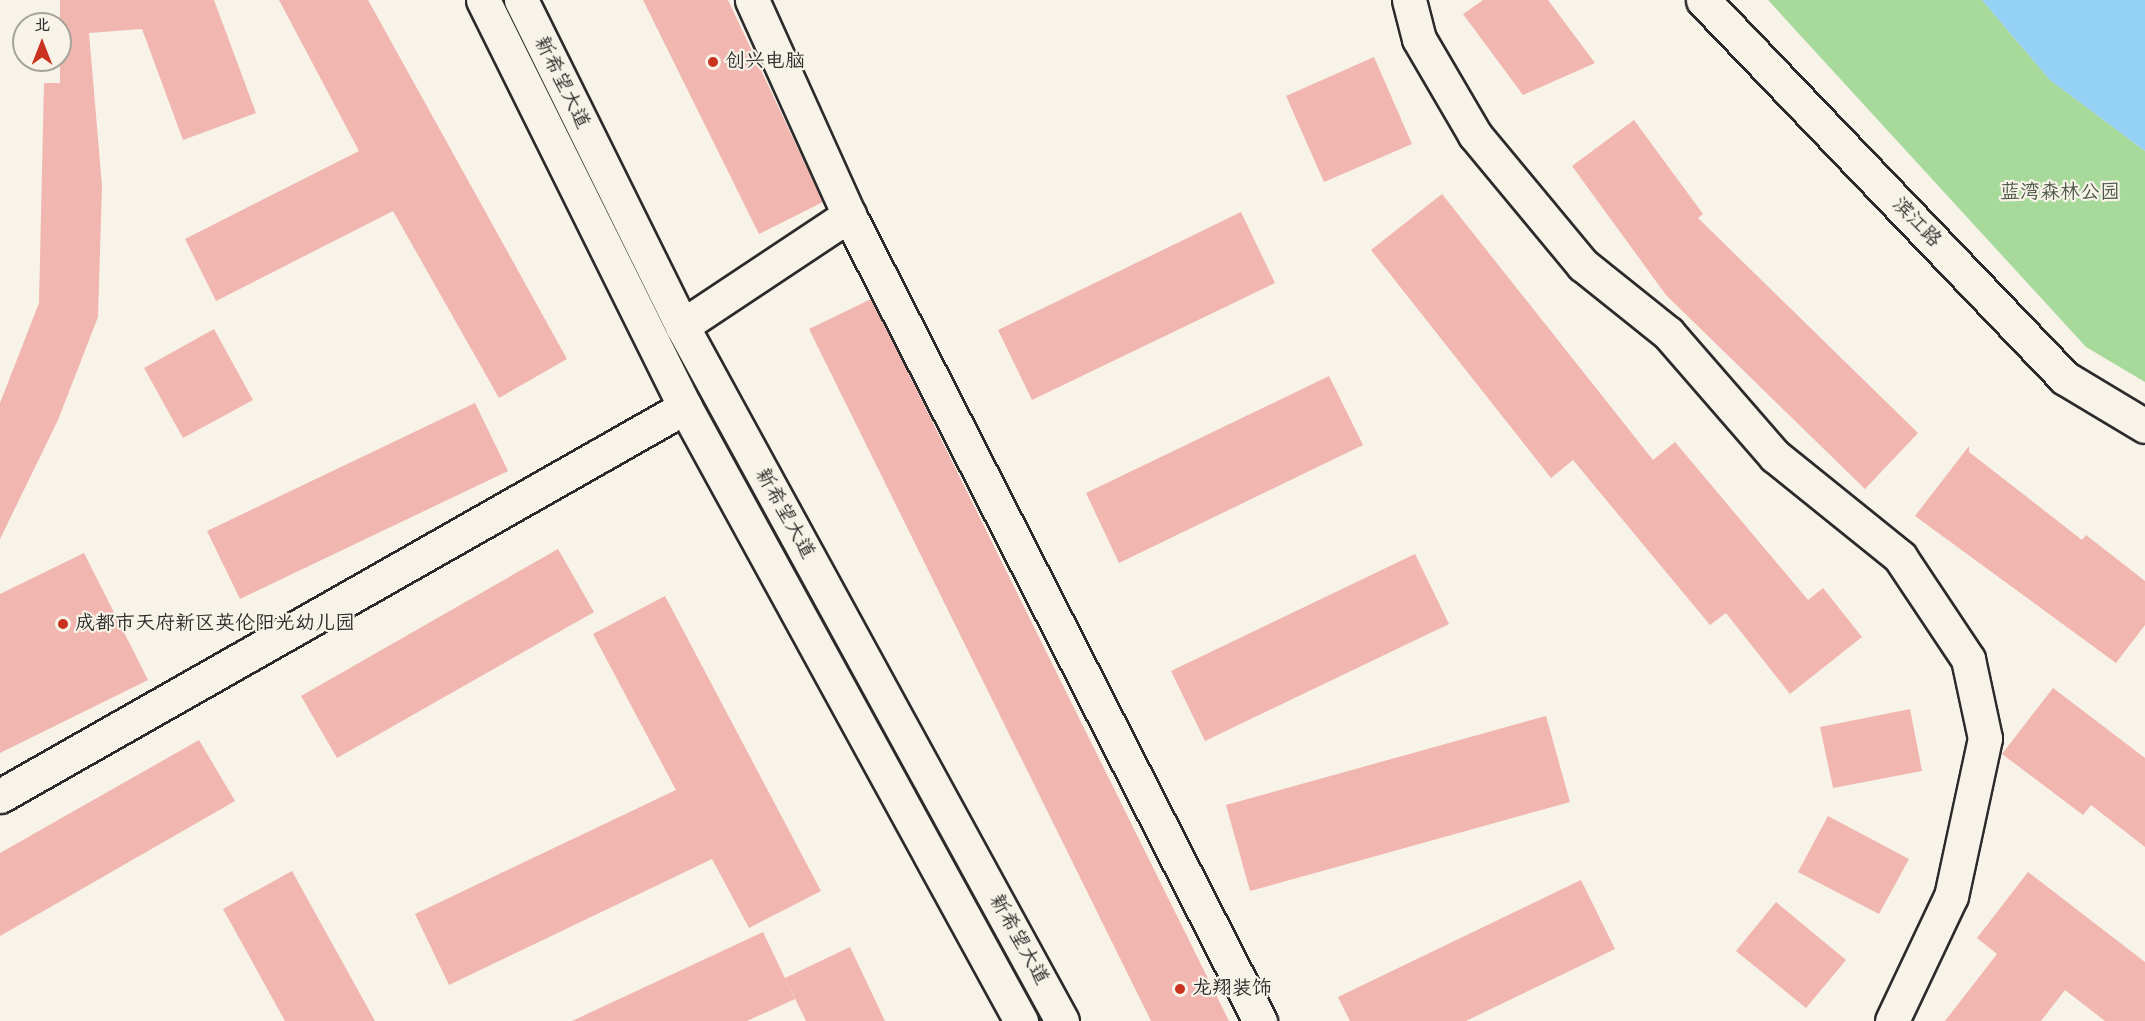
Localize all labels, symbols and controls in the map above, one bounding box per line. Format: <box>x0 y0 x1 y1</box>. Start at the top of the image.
north arrow <box>12 12 72 72</box>
text: 北 <box>34 13 50 38</box>
street label: 新希望大道 <box>528 33 594 133</box>
place label: 创兴电脑 <box>725 50 805 74</box>
marker: 创兴电脑 <box>706 55 720 69</box>
park label: 蓝湾森林公园 <box>2000 181 2120 205</box>
street label: 滨江路 <box>1887 193 1945 253</box>
street label: 新希望大道 <box>749 464 819 564</box>
place label: 成都市天府新区英伦阳光幼儿园 <box>75 612 355 636</box>
marker: 成都市天府新区英伦阳光幼儿园 <box>56 617 70 631</box>
street label: 新希望大道 <box>983 890 1053 990</box>
place label: 龙翔装饰 <box>1192 977 1272 1001</box>
marker: 龙翔装饰 <box>1173 982 1187 996</box>

